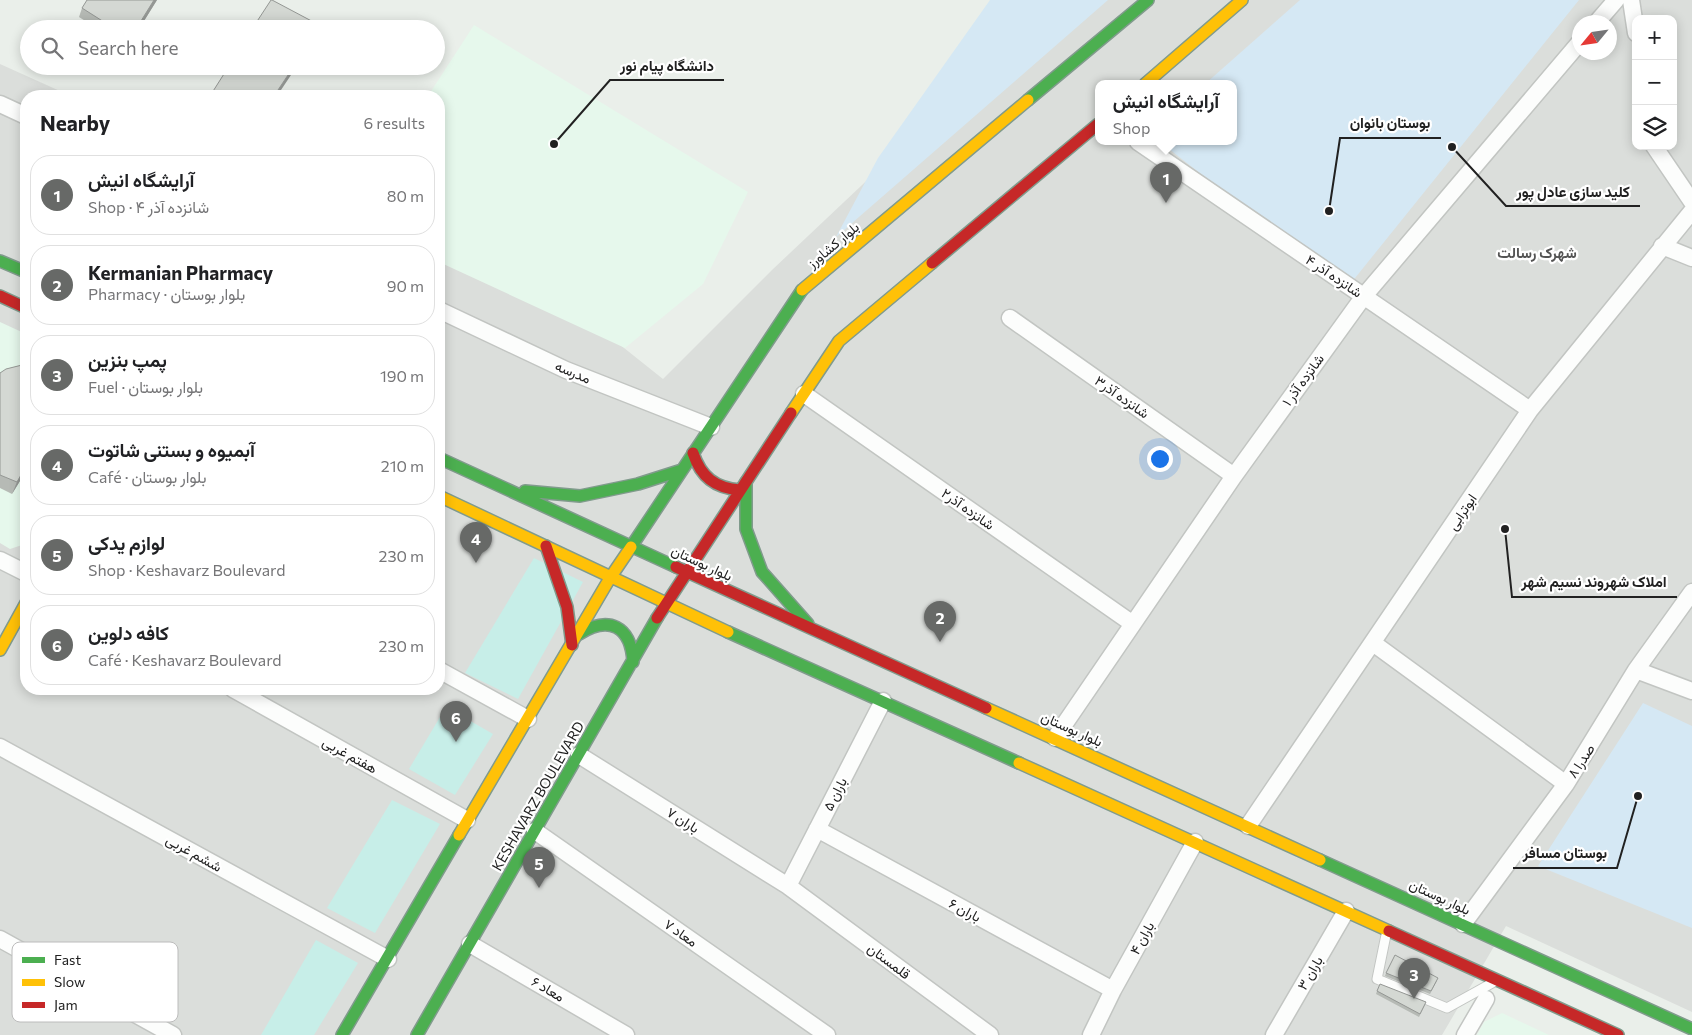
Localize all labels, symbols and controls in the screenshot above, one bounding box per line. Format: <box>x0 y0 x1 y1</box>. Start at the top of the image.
north arrow <box>1572 15 1617 60</box>
map controls <box>1632 15 1677 150</box>
button: + <box>1632 15 1677 60</box>
search box <box>20 20 445 75</box>
icon: search <box>38 34 66 62</box>
text: Search here <box>78 36 178 59</box>
callout: دانشگاه پیام نور <box>610 50 724 80</box>
text: دانشگاه پیام نور <box>619 56 714 76</box>
button: − <box>1632 60 1677 105</box>
popup <box>1095 80 1237 145</box>
text: آرایشگاه انیش <box>1113 89 1219 112</box>
button: layers <box>1632 105 1677 150</box>
callout: بوستان بانوان <box>1340 108 1441 138</box>
text: Nearby <box>40 110 110 135</box>
text: 6 results <box>364 113 425 132</box>
text: بوستان بانوان <box>1350 113 1430 132</box>
text: Shop <box>1113 118 1150 137</box>
pin: 1 <box>1150 162 1182 203</box>
text: آرایشگاه انیش <box>88 168 194 191</box>
callout: کلید سازی عادل پور <box>1506 176 1640 206</box>
text: کلید سازی عادل پور <box>1515 182 1630 202</box>
text: 1 <box>53 186 61 205</box>
text: 80 m <box>387 186 424 205</box>
text: Shop · شانزده آذر ۴ <box>88 197 209 216</box>
street label: بلوار کشاورز <box>802 218 863 273</box>
district label: شهرک رسالت <box>1497 243 1577 262</box>
street label: شانزده آذر ۴ <box>1302 251 1366 301</box>
text: Kermanian Pharmacy <box>88 261 273 284</box>
text: 2 <box>52 276 62 295</box>
text: 90 m <box>387 276 424 295</box>
text: Pharmacy · بلوار بوستان <box>88 284 245 303</box>
text: پمپ بنزین <box>88 348 167 371</box>
street label: شانزده آذر ۱ <box>1278 350 1328 410</box>
street label: مدرسه <box>552 357 594 387</box>
text: 3 <box>52 366 62 385</box>
text: 190 m <box>380 366 424 385</box>
street label: شانزده آذر۳ <box>1091 372 1153 422</box>
text: Fuel · بلوار بوستان <box>88 377 203 396</box>
text: آبمیوه و بستنی شاتوت <box>88 438 255 461</box>
your location <box>1147 446 1173 472</box>
text: 4 <box>52 456 62 475</box>
text: 210 m <box>381 456 424 475</box>
text: Café · بلوار بوستان <box>88 467 206 486</box>
street label: شانزده آذر۲ <box>938 484 998 534</box>
street label: ابوترابی <box>1443 490 1481 534</box>
pin: 4 <box>460 522 492 563</box>
text: لوازم یدکی <box>88 531 165 554</box>
street label: بلوار بوستان <box>669 541 735 585</box>
text: 5 <box>52 546 62 565</box>
text: 230 m <box>379 546 424 565</box>
text: Shop · Keshavarz Boulevard <box>88 560 285 579</box>
callout: املاک شهروند نسیم شهر <box>1512 567 1677 597</box>
text: املاک شهروند نسیم شهر <box>1520 572 1667 592</box>
pin: 2 <box>924 601 956 642</box>
text: کافه دلوین <box>88 621 169 644</box>
text: 6 <box>52 636 62 655</box>
text: 230 m <box>379 636 424 655</box>
text: Café · Keshavarz Boulevard <box>88 650 282 669</box>
pin: 6 <box>440 701 472 742</box>
street label: بلوار بوستان <box>1038 707 1106 751</box>
street label: KESHAVARZ BOULEVARD <box>488 718 587 873</box>
street label: هفتم غربی <box>319 733 381 778</box>
street label: صدرا ۸ <box>1563 740 1599 781</box>
street label: باران ۵ <box>819 774 851 814</box>
street label: باران ۷ <box>663 803 703 837</box>
street label: ششم غربی <box>163 830 225 876</box>
callout: بوستان مسافر <box>1513 838 1617 868</box>
text: بوستان مسافر <box>1522 843 1607 862</box>
pin: 5 <box>523 847 555 888</box>
street label: بلوار بوستان <box>1407 875 1473 919</box>
street label: باران ۶ <box>946 894 984 926</box>
street label: معاد ۷ <box>661 915 701 950</box>
street label: باران ۴ <box>1126 918 1158 958</box>
street label: قلمستان <box>864 939 914 983</box>
legend <box>12 942 178 1022</box>
text: Fast <box>54 951 81 968</box>
street label: باران ۳ <box>1293 953 1327 993</box>
pin: 3 <box>1398 958 1430 999</box>
street label: معاد ۶ <box>529 972 568 1005</box>
text: Slow <box>54 973 85 990</box>
text: Jam <box>54 996 78 1013</box>

